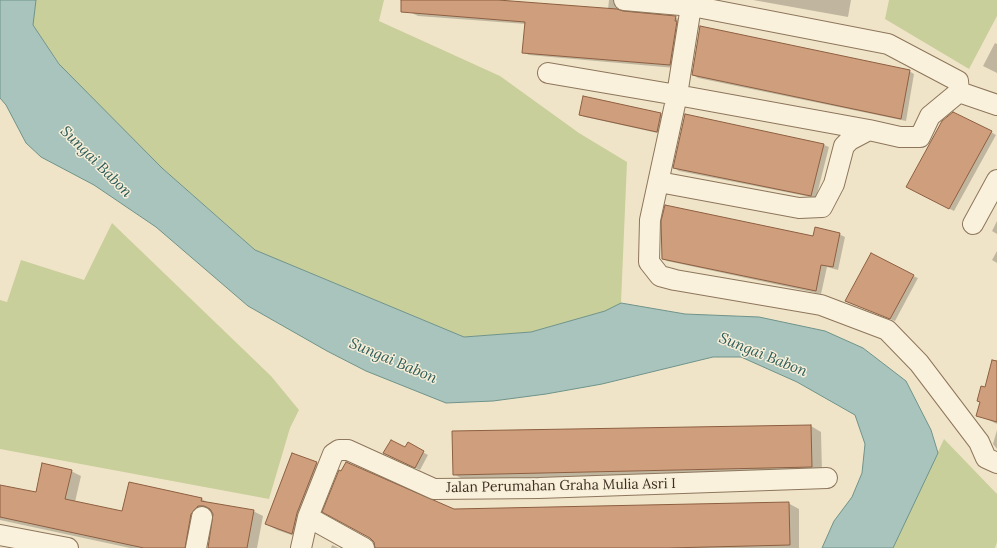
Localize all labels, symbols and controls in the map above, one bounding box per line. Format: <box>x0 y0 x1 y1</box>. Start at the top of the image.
water label: Sungai Babon <box>57 123 135 201</box>
water label: Sungai Babon <box>716 329 810 381</box>
water label: Sungai Babon <box>346 334 440 388</box>
street label: Jalan Perumahan Graha Mulia Asri I <box>446 476 676 496</box>

